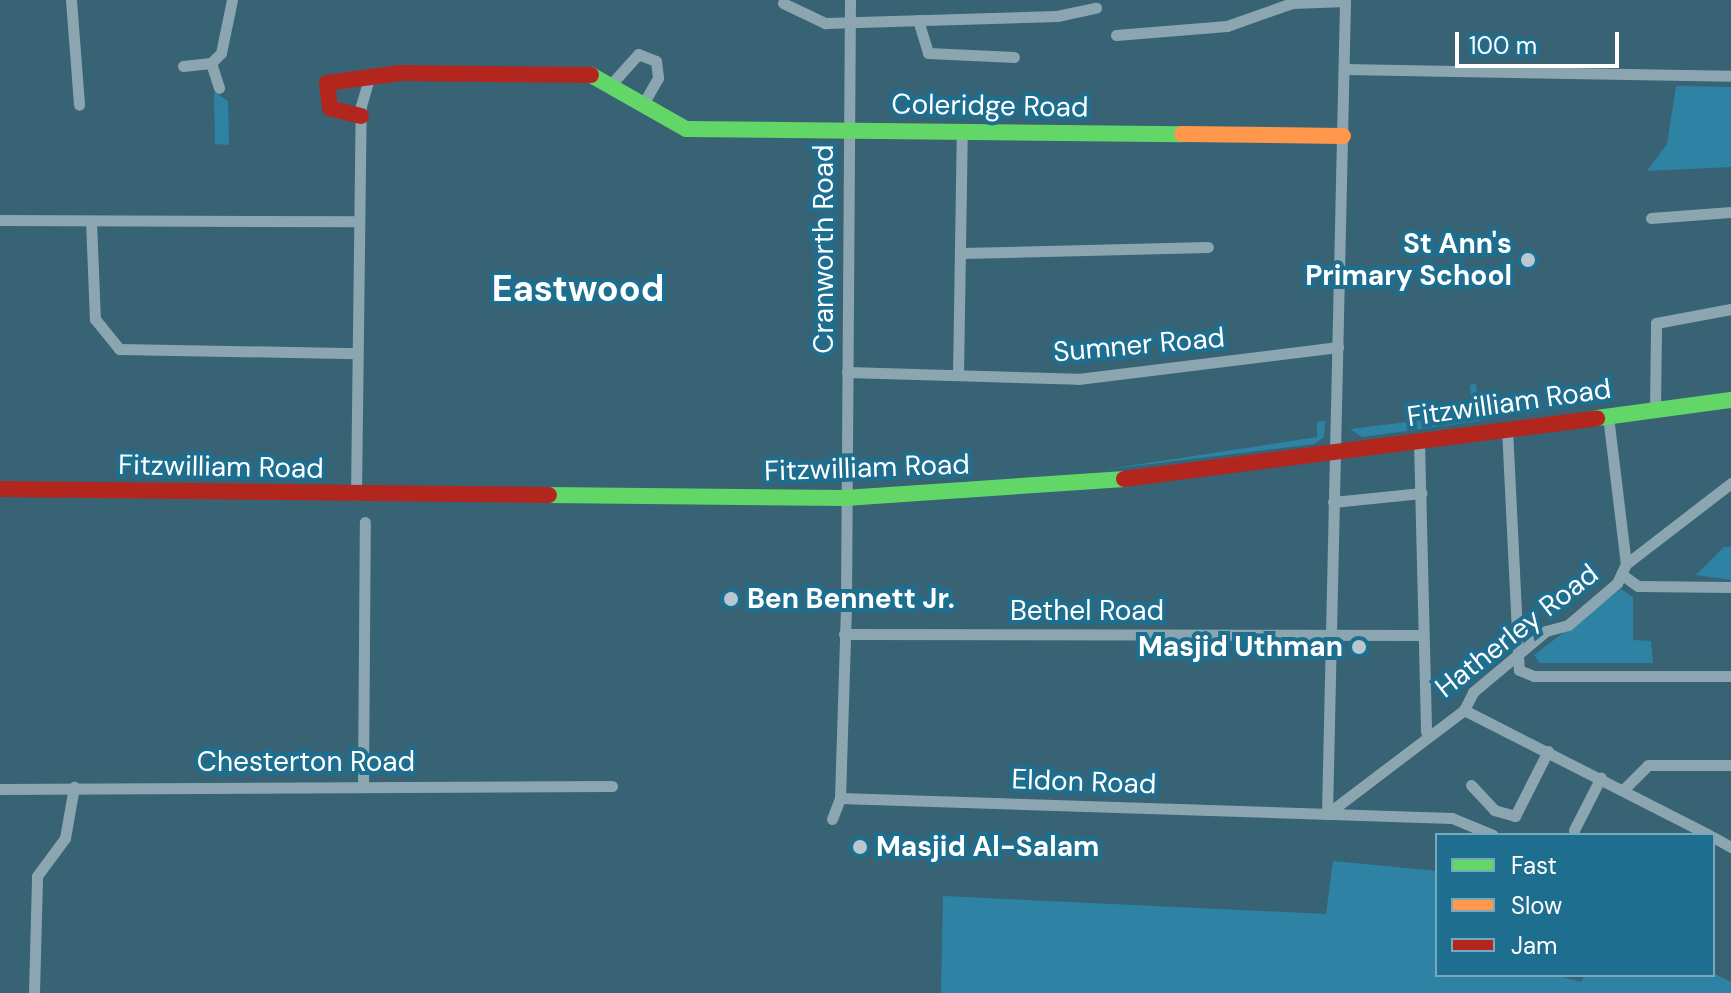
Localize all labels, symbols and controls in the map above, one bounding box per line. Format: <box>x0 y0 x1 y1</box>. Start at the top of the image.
scale bar <box>1459 16 1623 66</box>
text: 100 m <box>1469 30 1537 61</box>
street label: Coleridge Road <box>891 87 1089 125</box>
street label: Cranworth Road <box>807 144 841 354</box>
place label: St Ann's Primary School <box>1305 227 1512 293</box>
marker: St Ann's Primary School <box>1519 251 1537 269</box>
district label: Eastwood <box>492 267 664 311</box>
street label: Sumner Road <box>1052 321 1226 369</box>
street label: Fitzwilliam Road <box>1405 372 1613 434</box>
street label: Fitzwilliam Road <box>118 448 324 486</box>
street label: Fitzwilliam Road <box>764 448 970 488</box>
street label: Hatherley Road <box>1429 557 1605 705</box>
place label: Ben Bennett Jr. <box>747 582 955 616</box>
marker: Ben Bennett Jr. <box>722 590 740 608</box>
street label: Bethel Road <box>1010 594 1164 628</box>
place label: Masjid Uthman <box>1138 630 1343 664</box>
marker: Masjid Uthman <box>1350 638 1368 656</box>
street label: Chesterton Road <box>197 745 415 779</box>
street label: Eldon Road <box>1011 763 1157 801</box>
place label: Masjid Al-Salam <box>876 830 1099 864</box>
legend <box>1435 833 1715 977</box>
marker: Masjid Al-Salam <box>851 838 869 856</box>
text: Fast <box>1511 850 1557 881</box>
text: Slow <box>1511 890 1562 921</box>
text: Jam <box>1511 930 1557 961</box>

